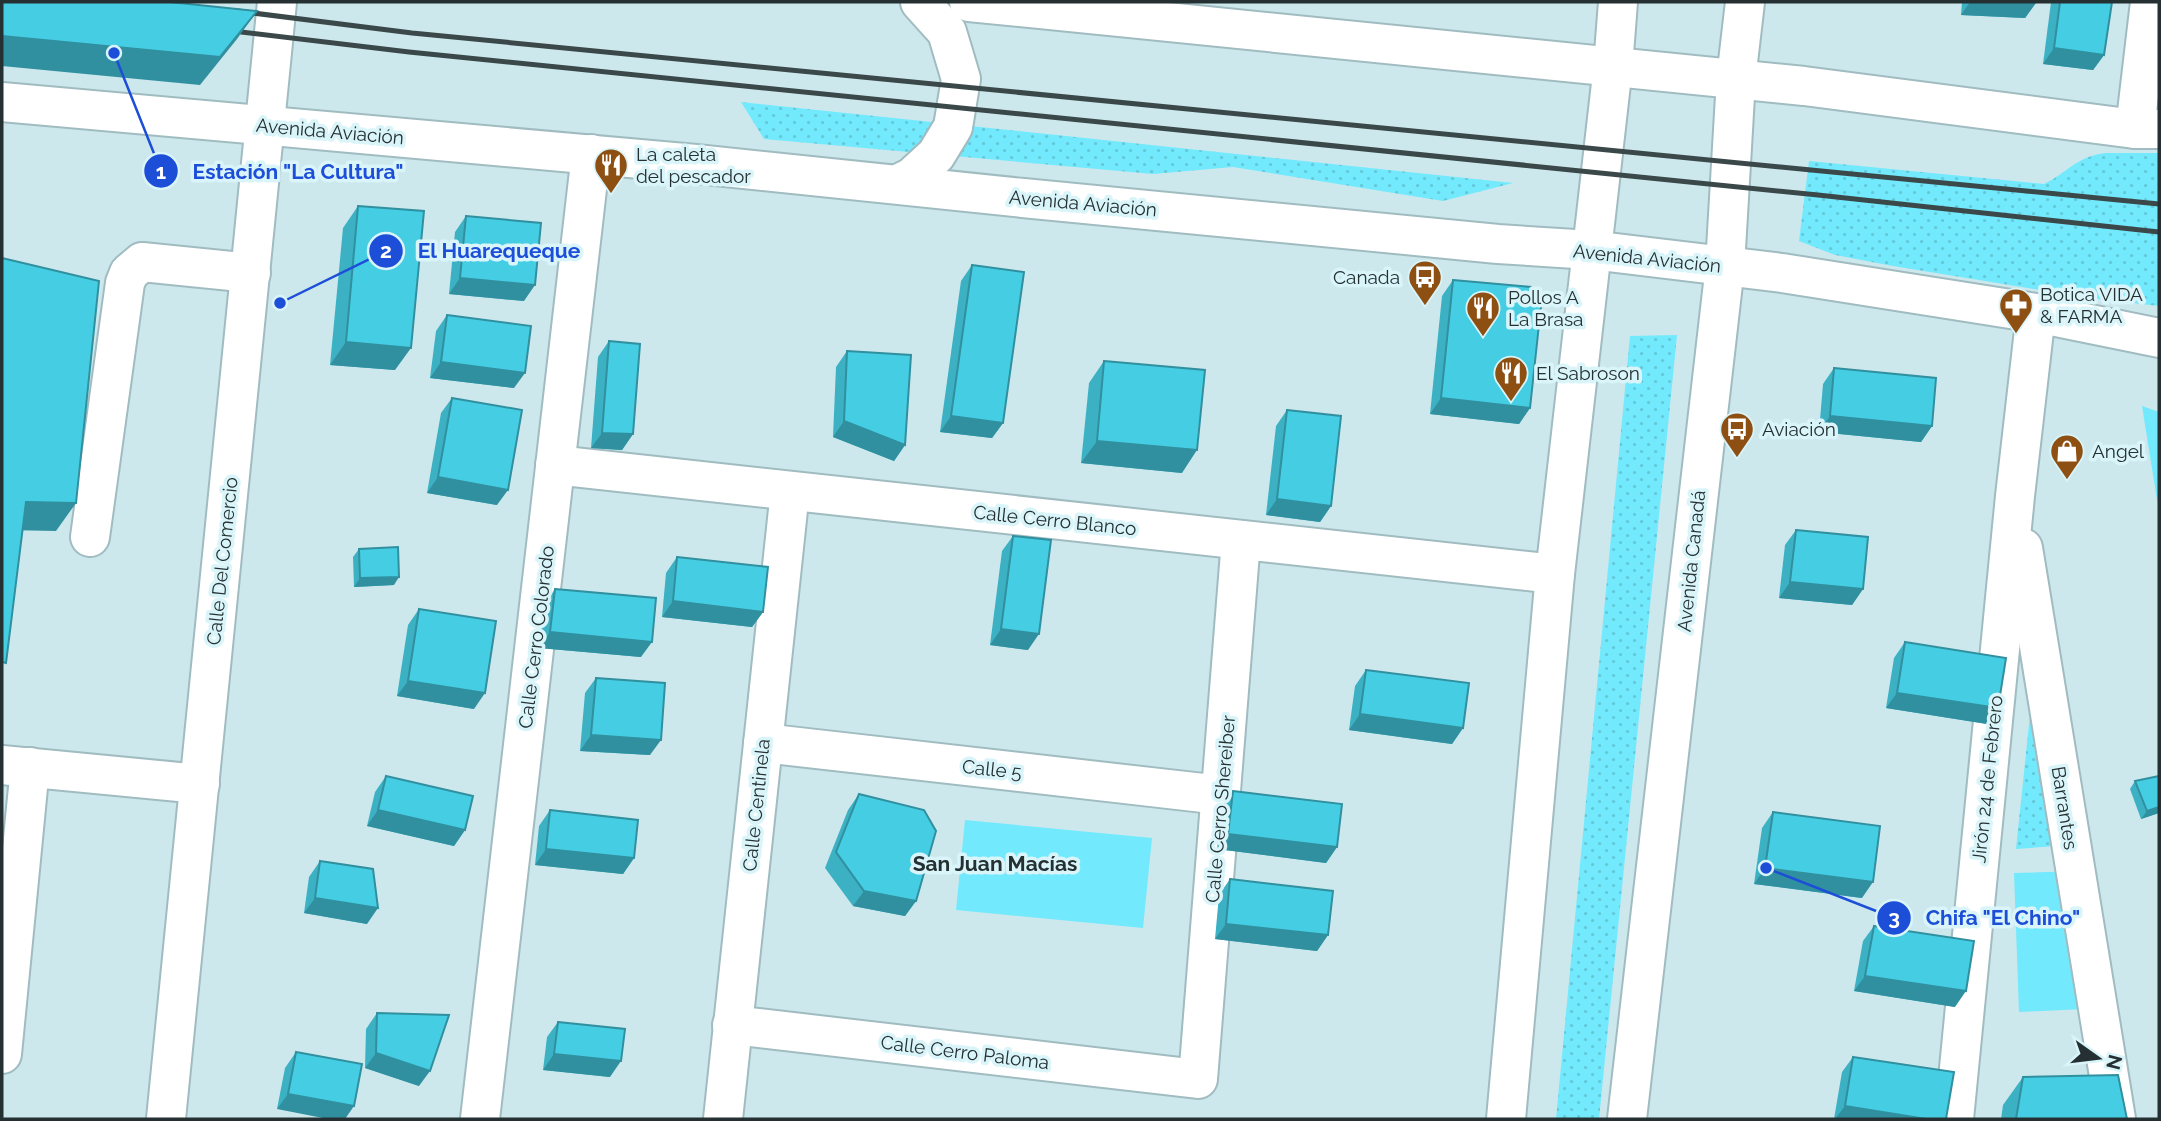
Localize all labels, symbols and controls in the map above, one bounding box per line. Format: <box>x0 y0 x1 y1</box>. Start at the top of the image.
street label: Avenida Aviación <box>255 114 405 148</box>
place label: La caleta del pescador <box>636 143 751 187</box>
restaurant icon: La caleta del pescador <box>592 146 630 195</box>
callout: Estación "La Cultura" <box>144 150 418 192</box>
text: 1 <box>156 159 166 184</box>
text: Estación "La Cultura" <box>193 159 403 184</box>
street label: Avenida Aviación <box>1008 186 1158 220</box>
callout: El Huarequeque <box>369 230 595 272</box>
text: 2 <box>380 238 392 263</box>
text: El Huarequeque <box>418 238 581 263</box>
street label: Avenida Aviación <box>1572 239 1722 277</box>
bus stop icon: Canada <box>1406 258 1444 307</box>
place label: Canada <box>1333 266 1400 288</box>
place label: Botica VIDA & FARMA <box>2040 283 2143 327</box>
place label: Pollos A La Brasa <box>1508 286 1583 330</box>
pharmacy icon: Botica VIDA & FARMA <box>1997 286 2035 335</box>
restaurant icon: Pollos A La Brasa <box>1464 289 1502 338</box>
restaurant icon: El Sabroson <box>1492 354 1530 403</box>
place label: El Sabroson <box>1536 362 1640 384</box>
bus stop icon: Aviación <box>1718 410 1756 459</box>
place label: Aviación <box>1762 418 1836 440</box>
shop icon: Angel <box>2048 432 2086 481</box>
place label: Angel <box>2092 440 2145 462</box>
street label: Calle Del Comercio <box>202 476 242 646</box>
street label: Avenida Canadá <box>1673 489 1709 633</box>
street label: Calle Cerro Blanco <box>972 500 1138 540</box>
street label: Calle Cerro Colorado <box>514 544 558 730</box>
street label: Jirón 24 de Febrero <box>1967 694 2007 864</box>
street label: Calle Cerro Shereiber <box>1201 714 1239 904</box>
street label: Calle Centinela <box>738 738 774 872</box>
street label: Calle 5 <box>961 755 1023 783</box>
street label: Barrantes <box>2048 765 2082 851</box>
district label: San Juan Macías <box>913 851 1077 876</box>
callout: Chifa "El Chino" <box>1876 897 2095 939</box>
text: 3 <box>1888 905 1900 930</box>
text: Chifa "El Chino" <box>1926 905 2080 930</box>
north arrow <box>2063 1023 2133 1093</box>
street label: Calle Cerro Paloma <box>880 1031 1050 1073</box>
text: N <box>2102 1052 2127 1072</box>

